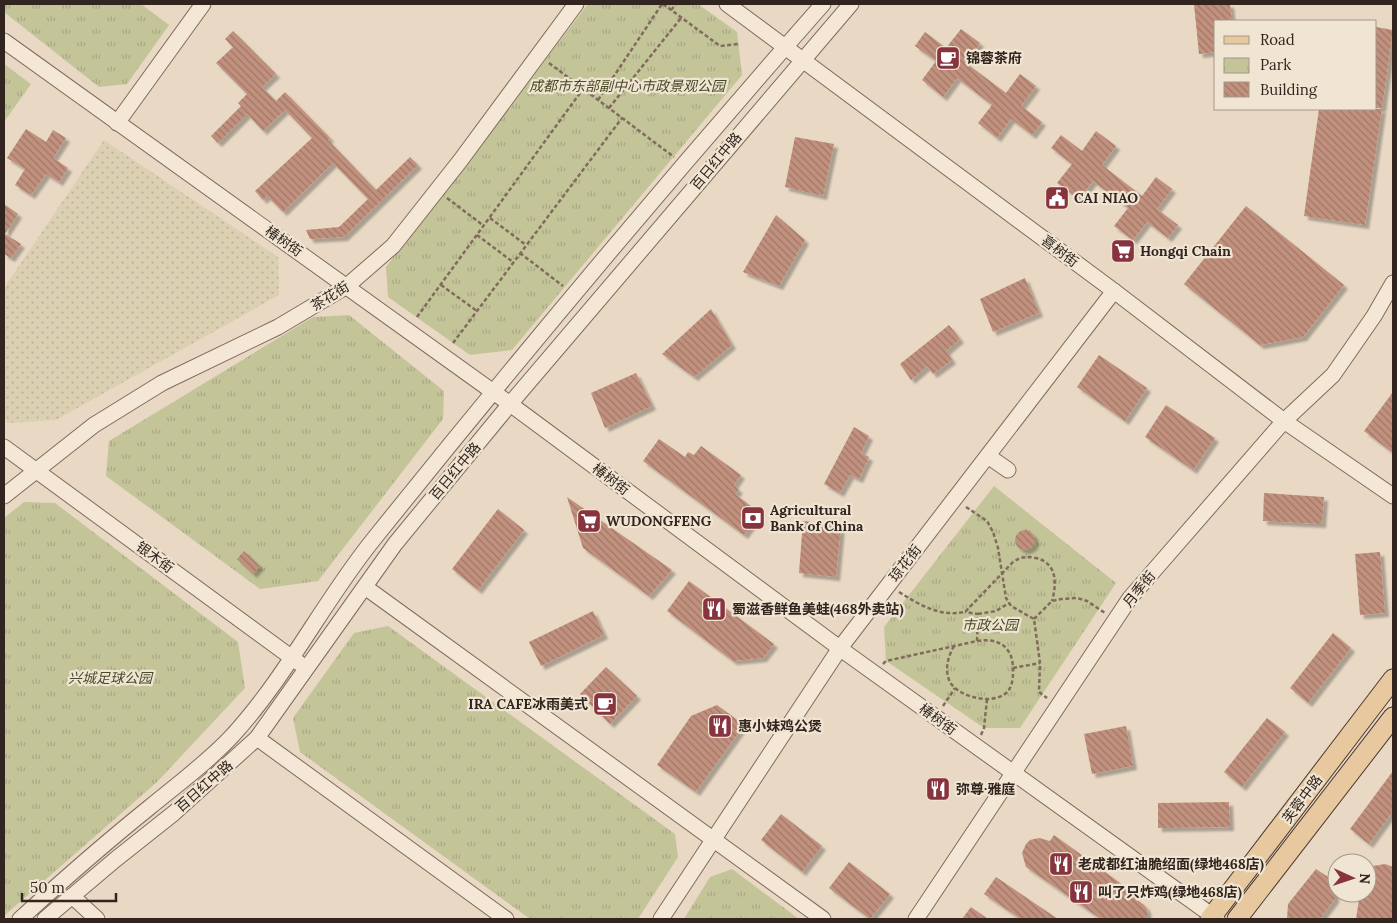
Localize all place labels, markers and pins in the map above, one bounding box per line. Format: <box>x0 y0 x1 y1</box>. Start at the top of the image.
cafe icon: 锦蓉茶府 <box>935 45 961 71</box>
place label: 锦蓉茶府 <box>966 49 1022 67</box>
public building icon: CAI NIAO <box>1044 185 1070 211</box>
place label: CAI NIAO <box>1074 189 1138 207</box>
supermarket icon: Hongqi Chain <box>1110 238 1136 264</box>
place label: Hongqi Chain <box>1140 242 1231 260</box>
place label: Agricultural Bank of China <box>770 501 864 535</box>
bank icon: Agricultural Bank of China <box>740 505 766 531</box>
supermarket icon: WUDONGFENG <box>576 508 602 534</box>
place label: WUDONGFENG <box>606 512 712 530</box>
restaurant icon: 蜀滋香鲜鱼美蛙(468外卖站) <box>701 596 727 622</box>
place label: 蜀滋香鲜鱼美蛙(468外卖站) <box>732 600 904 618</box>
cafe icon: IRA CAFE冰雨美式 <box>592 691 618 717</box>
place label: IRA CAFE冰雨美式 <box>468 695 588 713</box>
restaurant icon: 惠小妹鸡公煲 <box>707 713 733 739</box>
place label: 惠小妹鸡公煲 <box>738 717 822 735</box>
restaurant icon: 弥尊·雅庭 <box>925 776 951 802</box>
place label: 弥尊·雅庭 <box>956 780 1015 798</box>
restaurant icon: 老成都红油脆绍面(绿地468店) <box>1048 851 1074 877</box>
place label: 老成都红油脆绍面(绿地468店) <box>1078 855 1264 873</box>
restaurant icon: 叫了只炸鸡(绿地468店) <box>1068 879 1094 905</box>
place label: 叫了只炸鸡(绿地468店) <box>1098 883 1242 901</box>

